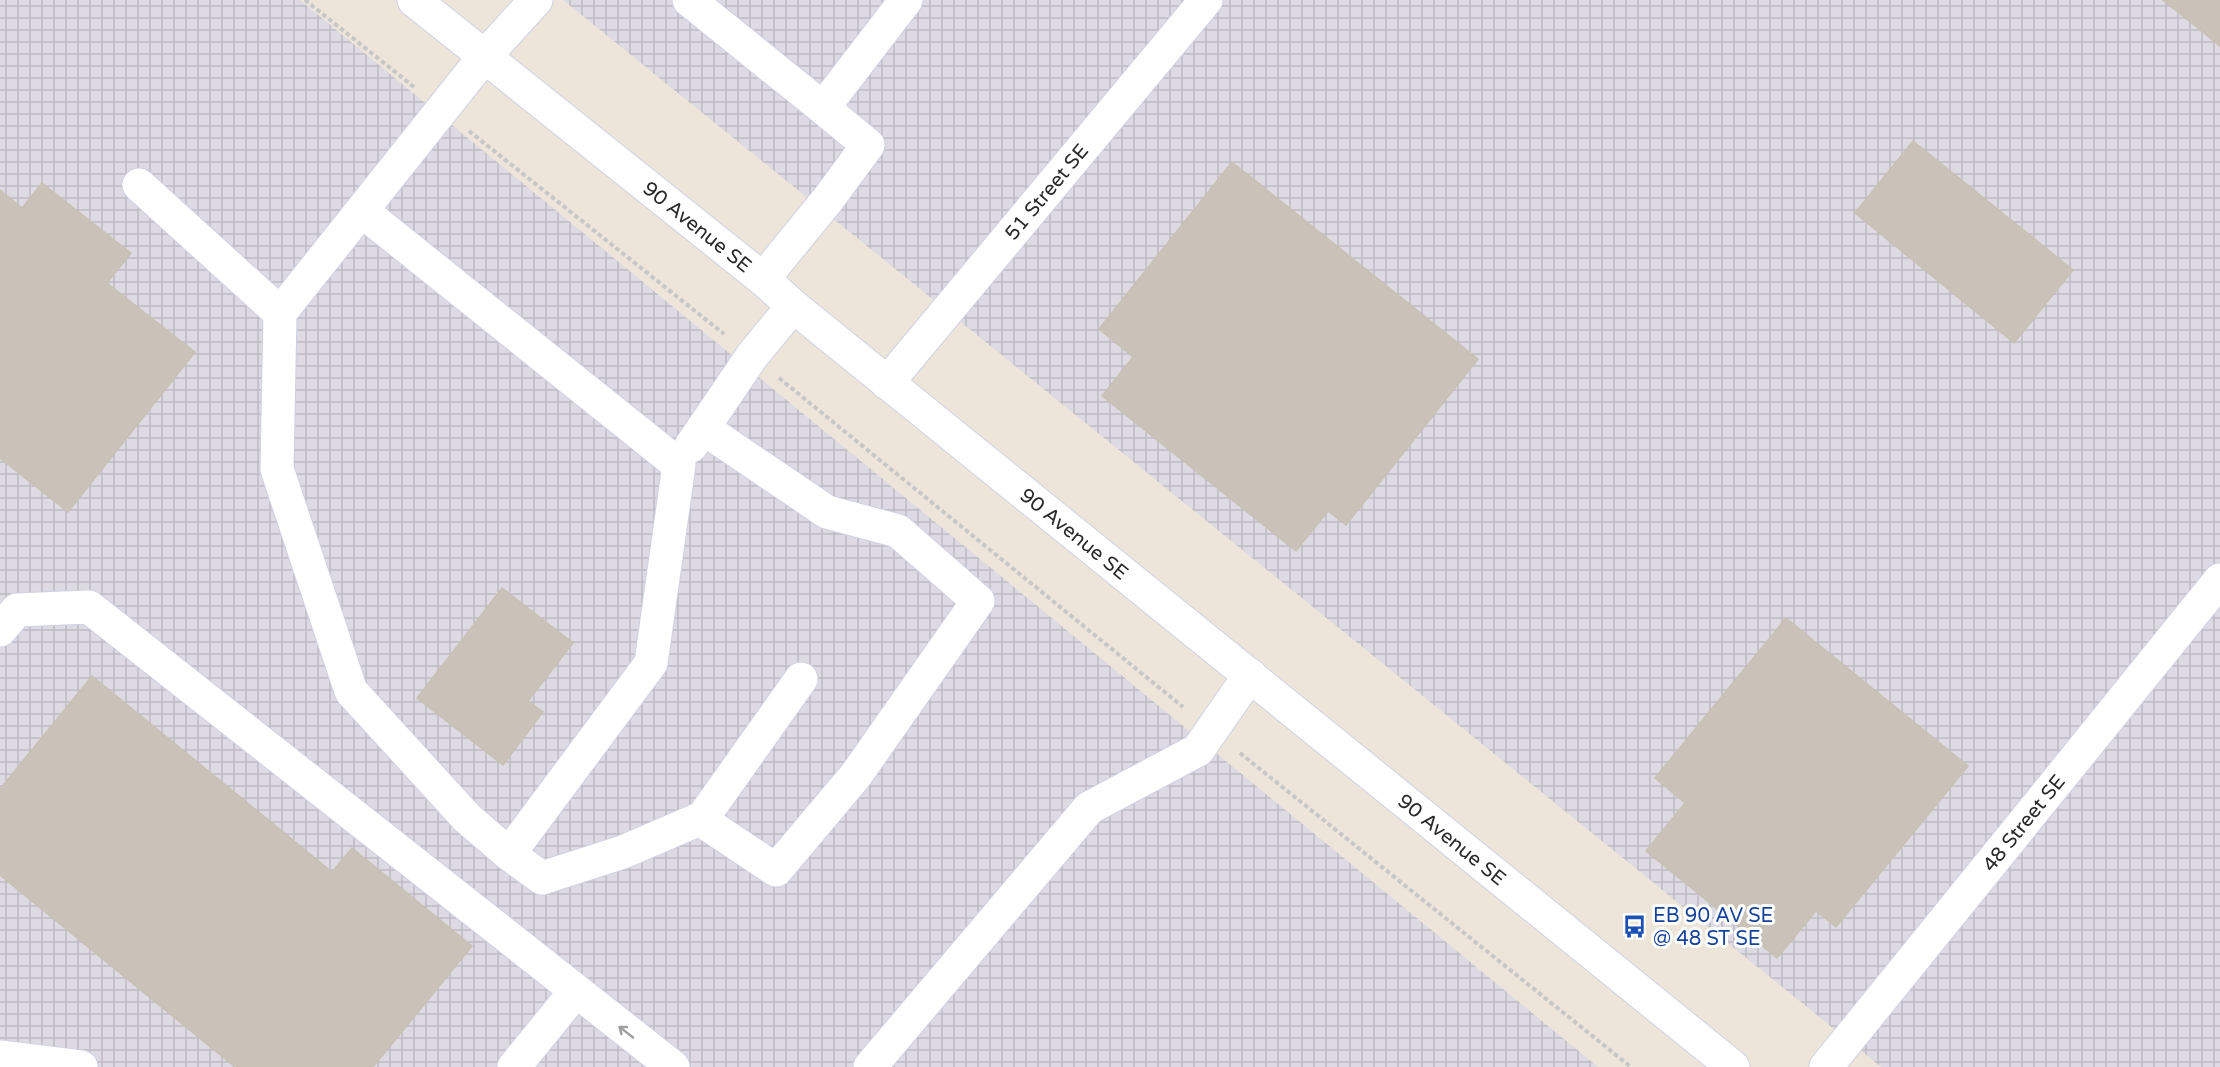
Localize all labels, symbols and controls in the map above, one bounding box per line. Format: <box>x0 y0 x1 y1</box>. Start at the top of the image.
street label: 51 Street SE <box>1000 139 1094 245</box>
street label: 90 Avenue SE <box>638 177 756 278</box>
street label: 90 Avenue SE <box>1015 484 1133 585</box>
street label: 48 Street SE <box>1978 770 2071 877</box>
street label: 90 Avenue SE <box>1392 789 1510 891</box>
place label: EB 90 AV SE @ 48 ST SE <box>1653 904 1773 951</box>
bus stop icon: EB 90 AV SE @ 48 ST SE <box>1622 913 1648 939</box>
one-way arrow <box>618 1025 634 1038</box>

